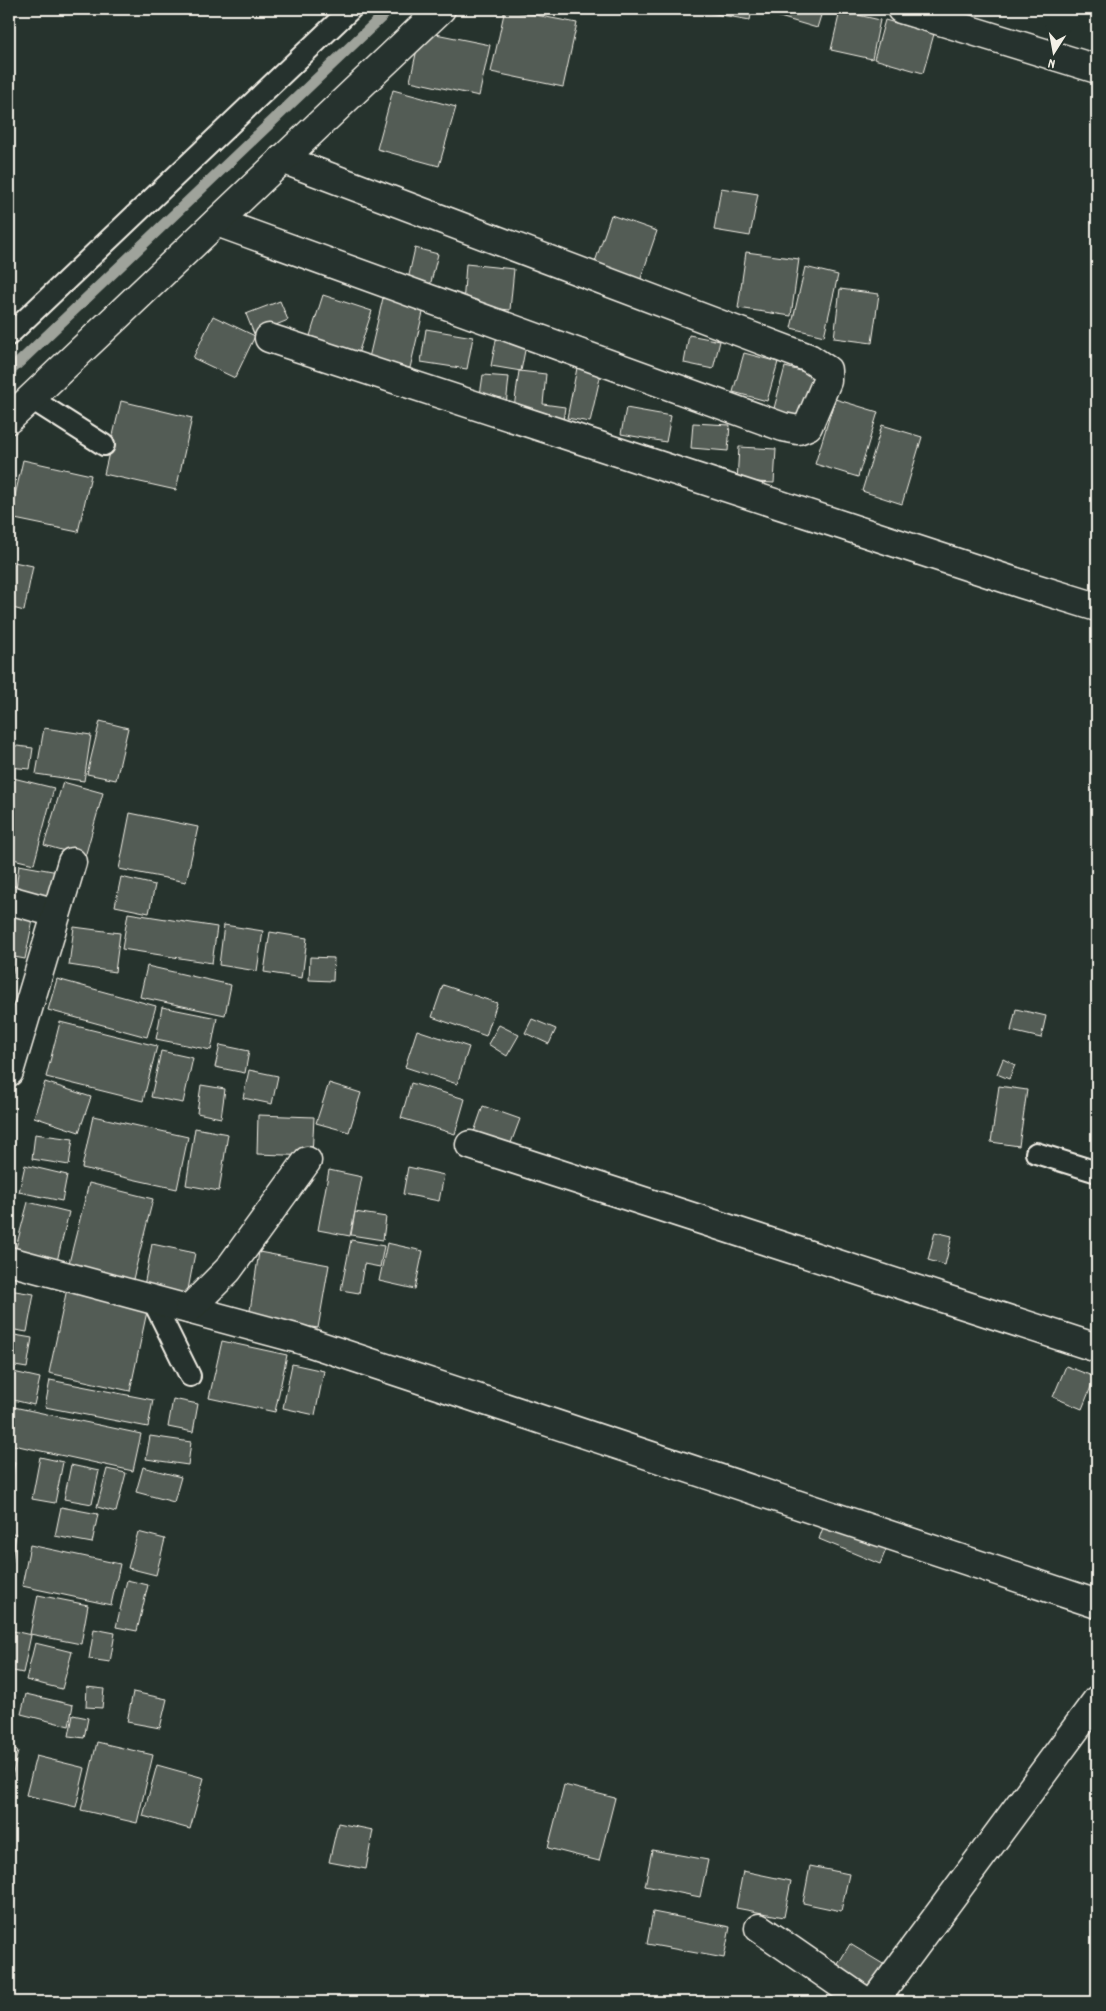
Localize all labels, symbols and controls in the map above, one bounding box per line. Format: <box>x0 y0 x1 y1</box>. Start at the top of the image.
north arrow <box>1028 28 1078 78</box>
text: N <box>1047 52 1057 73</box>

